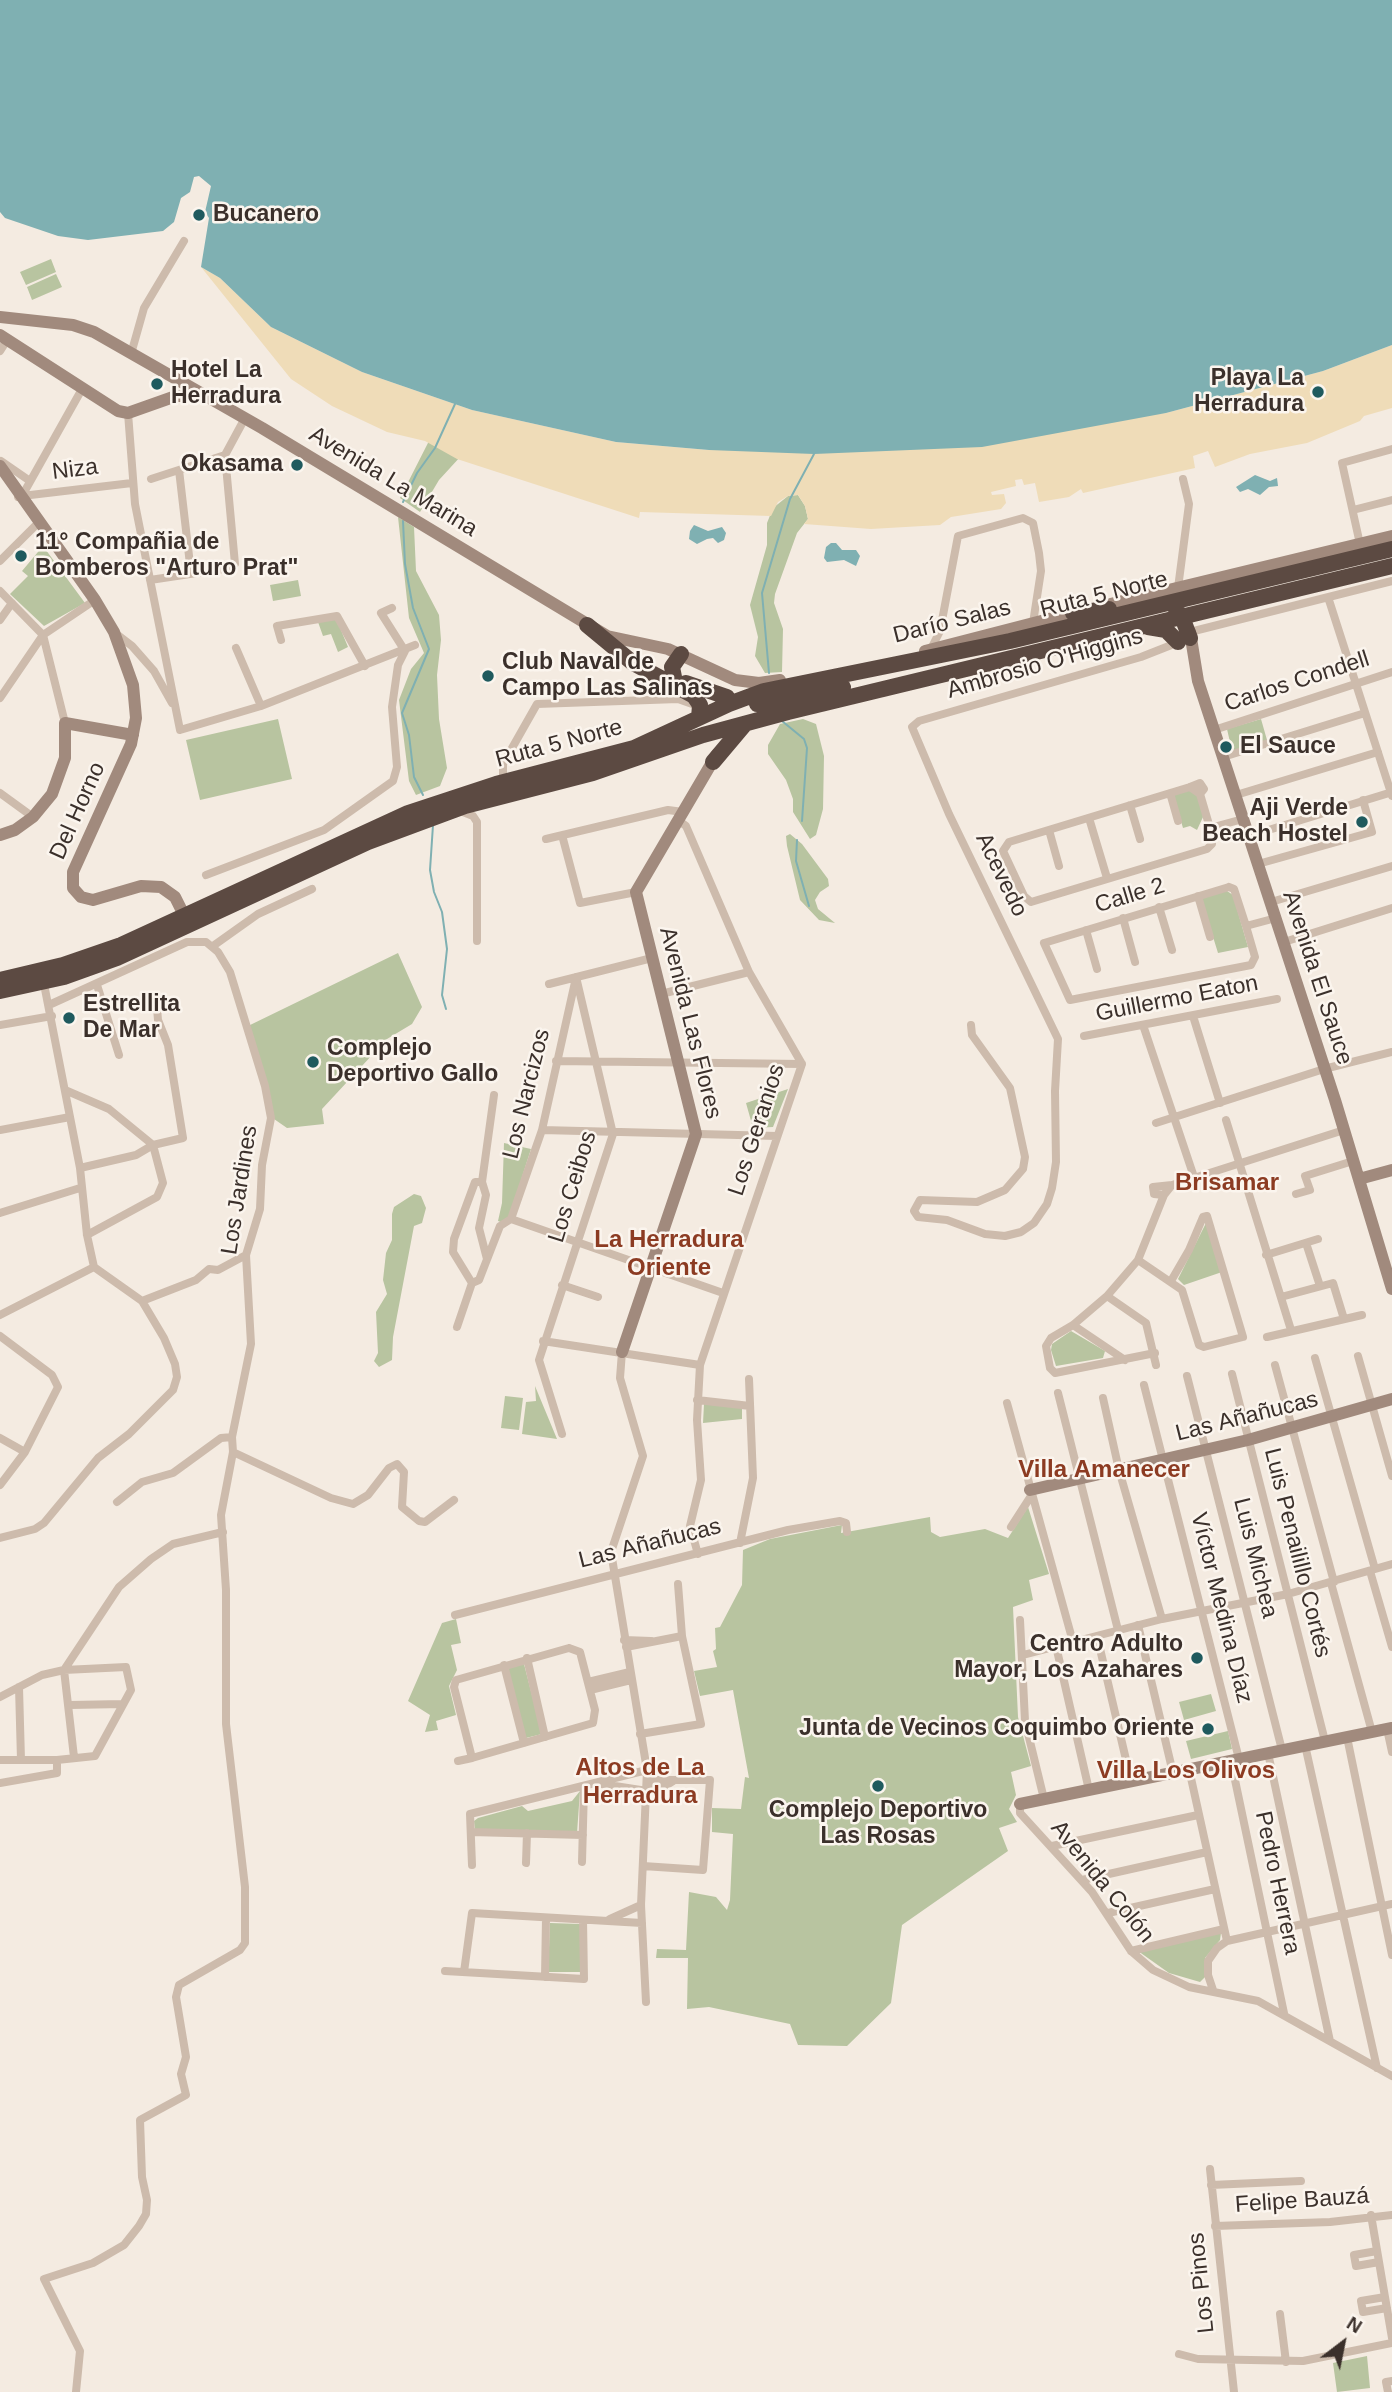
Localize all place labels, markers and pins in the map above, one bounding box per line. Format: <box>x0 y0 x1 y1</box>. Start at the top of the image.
place label: Bucanero <box>213 201 319 229</box>
marker: Bucanero <box>191 207 207 223</box>
place label: Hotel La Herradura <box>171 357 281 411</box>
place label: Playa La Herradura <box>1194 365 1304 419</box>
marker: Hotel La Herradura <box>149 376 165 392</box>
marker: Playa La Herradura <box>1310 384 1326 400</box>
place label: Okasama <box>181 451 283 479</box>
marker: Okasama <box>289 457 305 473</box>
place label: 11° Compañia de Bomberos "Arturo Prat" <box>35 529 298 583</box>
marker: 11° Compañia de Bomberos "Arturo Prat" <box>13 548 29 564</box>
place label: Club Naval de Campo Las Salinas <box>502 649 713 703</box>
marker: Club Naval de Campo Las Salinas <box>480 668 496 684</box>
place label: El Sauce <box>1240 733 1336 761</box>
marker: El Sauce <box>1218 739 1234 755</box>
place label: Aji Verde Beach Hostel <box>1202 795 1348 849</box>
marker: Aji Verde Beach Hostel <box>1354 814 1370 830</box>
place label: Estrellita De Mar <box>83 991 180 1045</box>
marker: Estrellita De Mar <box>61 1010 77 1026</box>
place label: Complejo Deportivo Gallo <box>327 1035 498 1089</box>
marker: Complejo Deportivo Gallo <box>305 1054 321 1070</box>
place label: Centro Adulto Mayor, Los Azahares <box>954 1631 1183 1685</box>
marker: Centro Adulto Mayor, Los Azahares <box>1189 1650 1205 1666</box>
place label: Junta de Vecinos Coquimbo Oriente <box>799 1715 1194 1743</box>
marker: Junta de Vecinos Coquimbo Oriente <box>1200 1721 1216 1737</box>
marker: Complejo Deportivo Las Rosas <box>870 1778 886 1794</box>
place label: Complejo Deportivo Las Rosas <box>769 1797 987 1851</box>

